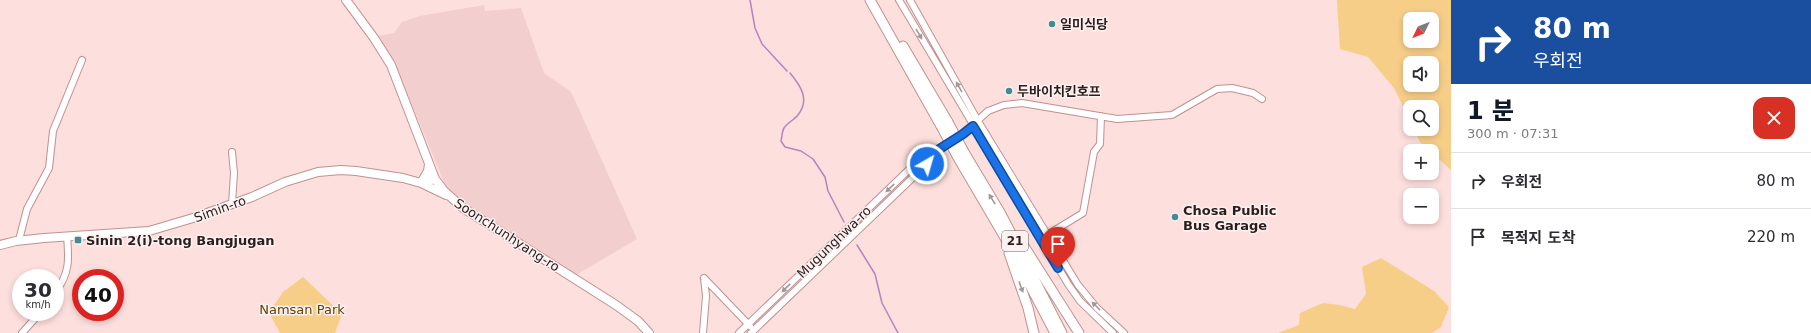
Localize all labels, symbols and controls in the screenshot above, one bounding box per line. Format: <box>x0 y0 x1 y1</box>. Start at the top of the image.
north arrow <box>1403 12 1439 48</box>
map controls <box>1403 12 1439 224</box>
text: 80 m <box>1533 12 1611 45</box>
icon: right <box>1467 16 1519 68</box>
place label: 일미식당 <box>1060 17 1108 32</box>
marker: 일미식당 <box>1047 19 1057 29</box>
one-way arrow <box>916 28 923 40</box>
text: 우회전 <box>1533 50 1583 71</box>
button: sound <box>1403 56 1439 92</box>
one-way arrow <box>956 81 963 92</box>
place label: 두바이치킨호프 <box>1017 84 1101 99</box>
marker: 두바이치킨호프 <box>1004 86 1014 96</box>
text: 1 분 <box>1467 97 1514 125</box>
button: close <box>1753 97 1795 139</box>
button: search <box>1403 100 1439 136</box>
text: 300 m · 07:31 <box>1467 126 1558 141</box>
position arrow <box>906 143 948 185</box>
button: + <box>1403 144 1439 180</box>
icon: right <box>1467 170 1489 192</box>
text: 80 m <box>1757 172 1795 190</box>
text: 우회전 <box>1501 173 1542 191</box>
one-way arrow <box>885 183 895 193</box>
button: − <box>1403 188 1439 224</box>
street label: Simin-ro <box>192 193 248 225</box>
one-way arrow <box>988 194 995 205</box>
street label: Soonchunhyang-ro <box>452 195 562 275</box>
street label: Mugunghwa-ro <box>794 203 874 281</box>
place label: Chosa Public Bus Garage <box>1183 203 1276 233</box>
marker: Chosa Public Bus Garage <box>1170 212 1180 222</box>
icon: arrive <box>1467 226 1489 248</box>
pin <box>1041 227 1075 268</box>
text: 220 m <box>1747 228 1795 246</box>
text: 목적지 도착 <box>1501 229 1575 247</box>
road number: 21 <box>1002 231 1028 251</box>
place label: Sinin 2(i)-tong Bangjugan <box>86 233 275 248</box>
icon: arrive <box>1047 233 1069 255</box>
marker: Sinin 2(i)-tong Bangjugan <box>73 235 83 245</box>
speed limit sign: 40 <box>72 269 124 321</box>
text: 30 <box>24 278 52 302</box>
one-way arrow <box>1018 281 1024 293</box>
one-way arrow <box>781 283 791 293</box>
text: km/h <box>25 299 51 310</box>
one-way arrow <box>1091 301 1101 311</box>
park label: Namsan Park <box>259 302 345 317</box>

